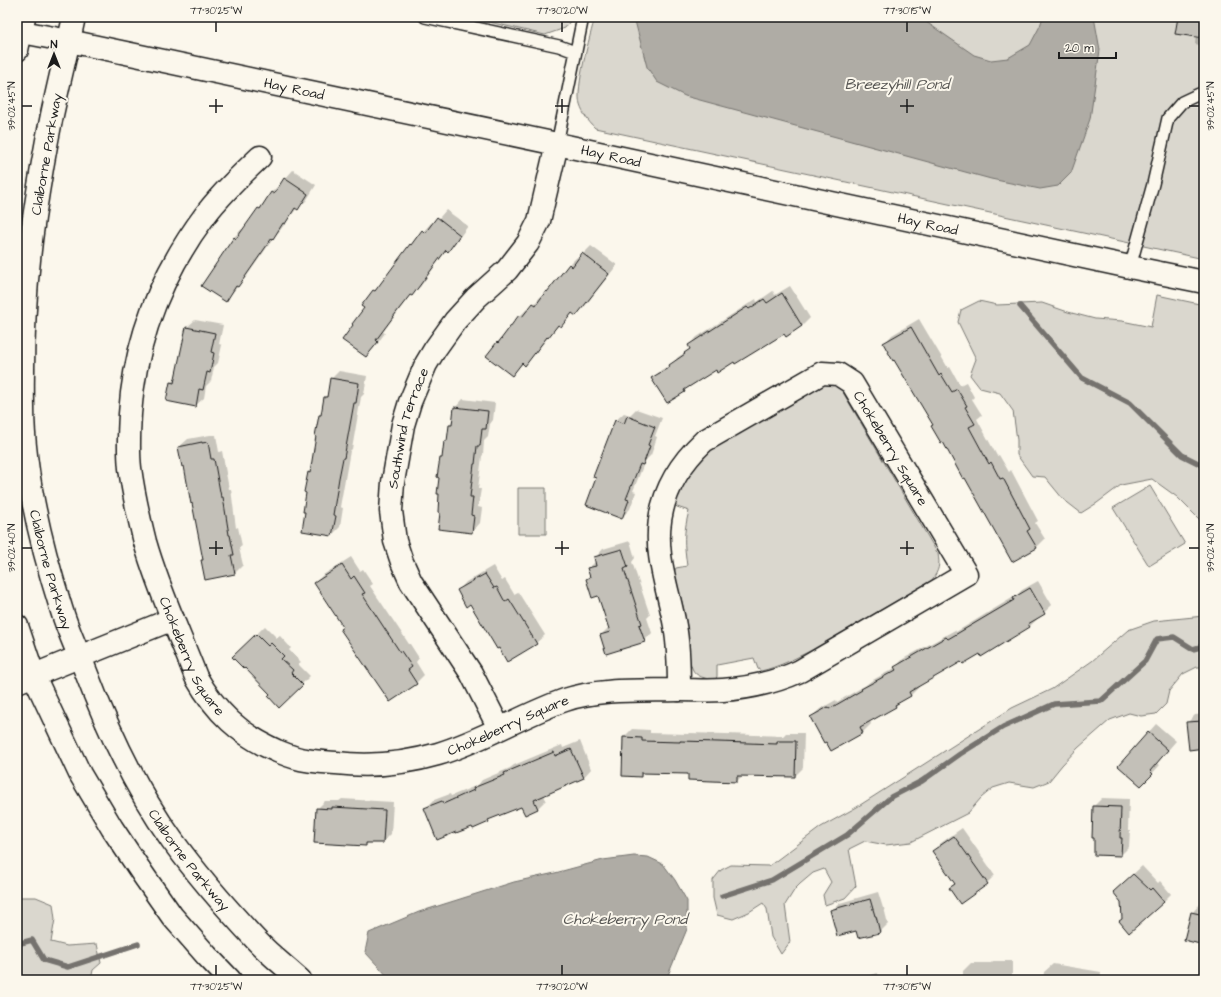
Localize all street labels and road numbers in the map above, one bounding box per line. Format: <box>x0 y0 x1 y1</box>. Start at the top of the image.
street label: Hay Road <box>262 73 326 106</box>
street label: Claiborne Parkway <box>26 91 68 217</box>
street label: Hay Road <box>579 140 643 173</box>
street label: Hay Road <box>896 208 960 241</box>
street label: Southwind Terrace <box>384 364 434 489</box>
street label: Chokeberry Square <box>848 387 933 510</box>
street label: Claiborne Parkway <box>24 508 77 633</box>
street label: Chokeberry Square <box>154 594 229 721</box>
street label: Chokeberry Square <box>445 690 572 761</box>
street label: Claiborne Parkway <box>143 806 234 916</box>

